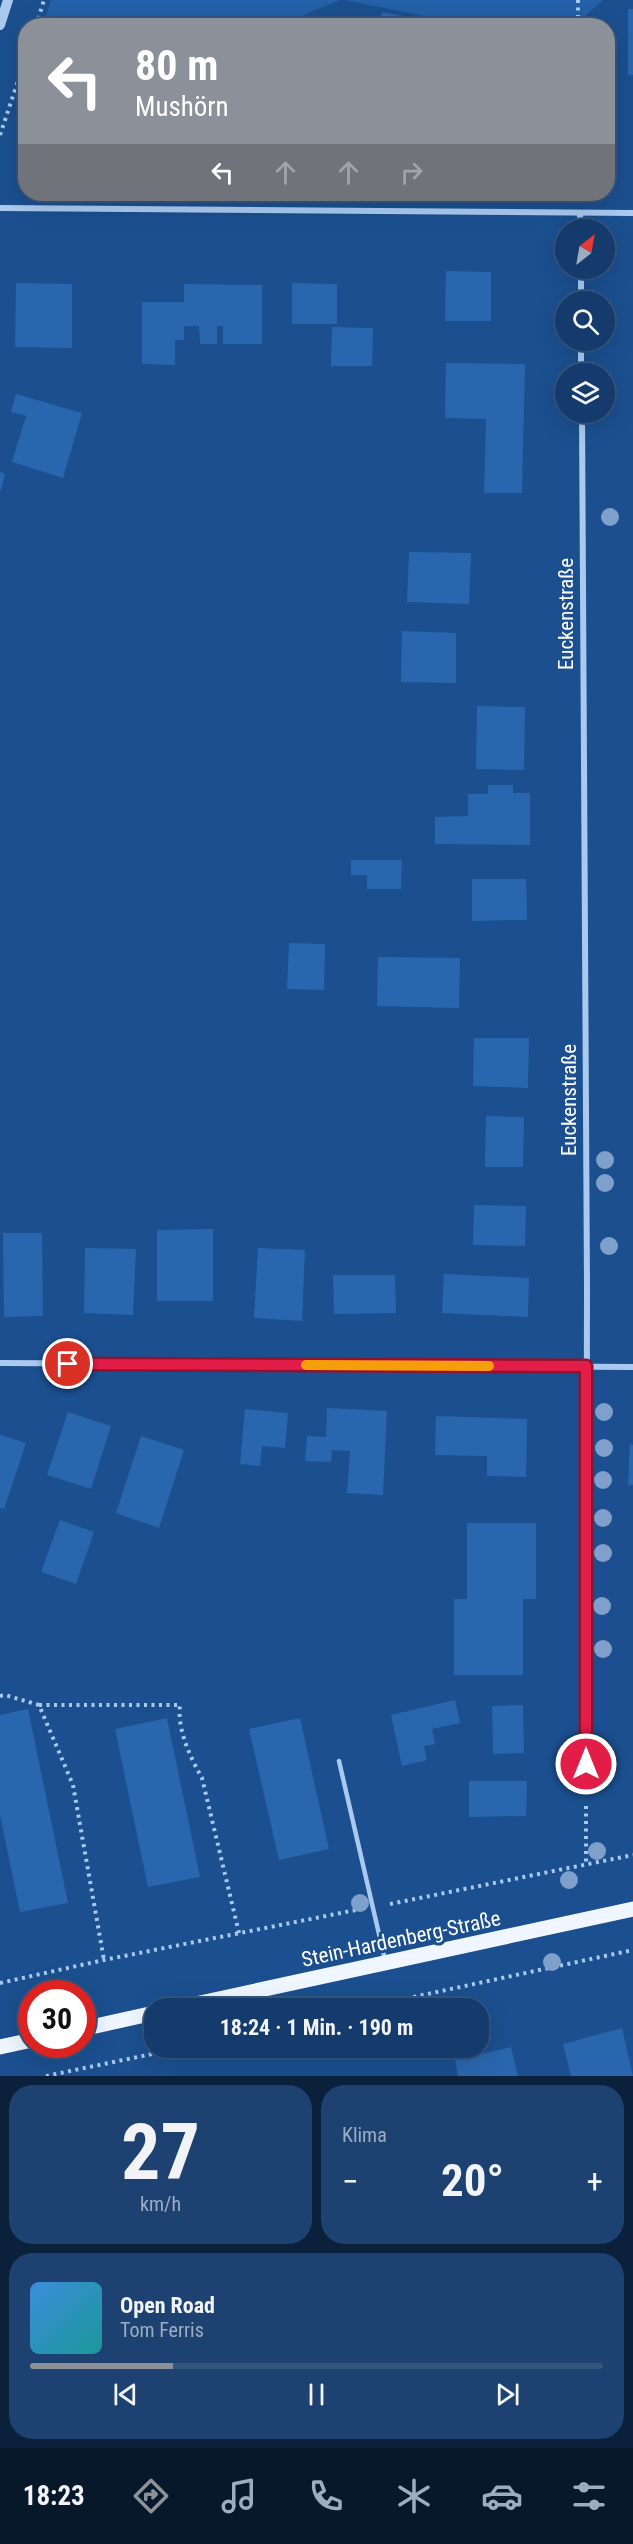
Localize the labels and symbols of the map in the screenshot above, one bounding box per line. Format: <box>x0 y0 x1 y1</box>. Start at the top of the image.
north arrow <box>555 219 615 279</box>
street label: Euckenstraße <box>554 558 578 670</box>
street label: Euckenstraße <box>557 1044 581 1156</box>
pin <box>42 1338 93 1389</box>
position arrow <box>554 1732 618 1796</box>
street label: Stein-Hardenberg-Straße <box>299 1906 503 1972</box>
speed limit sign: 30 <box>18 1980 96 2058</box>

